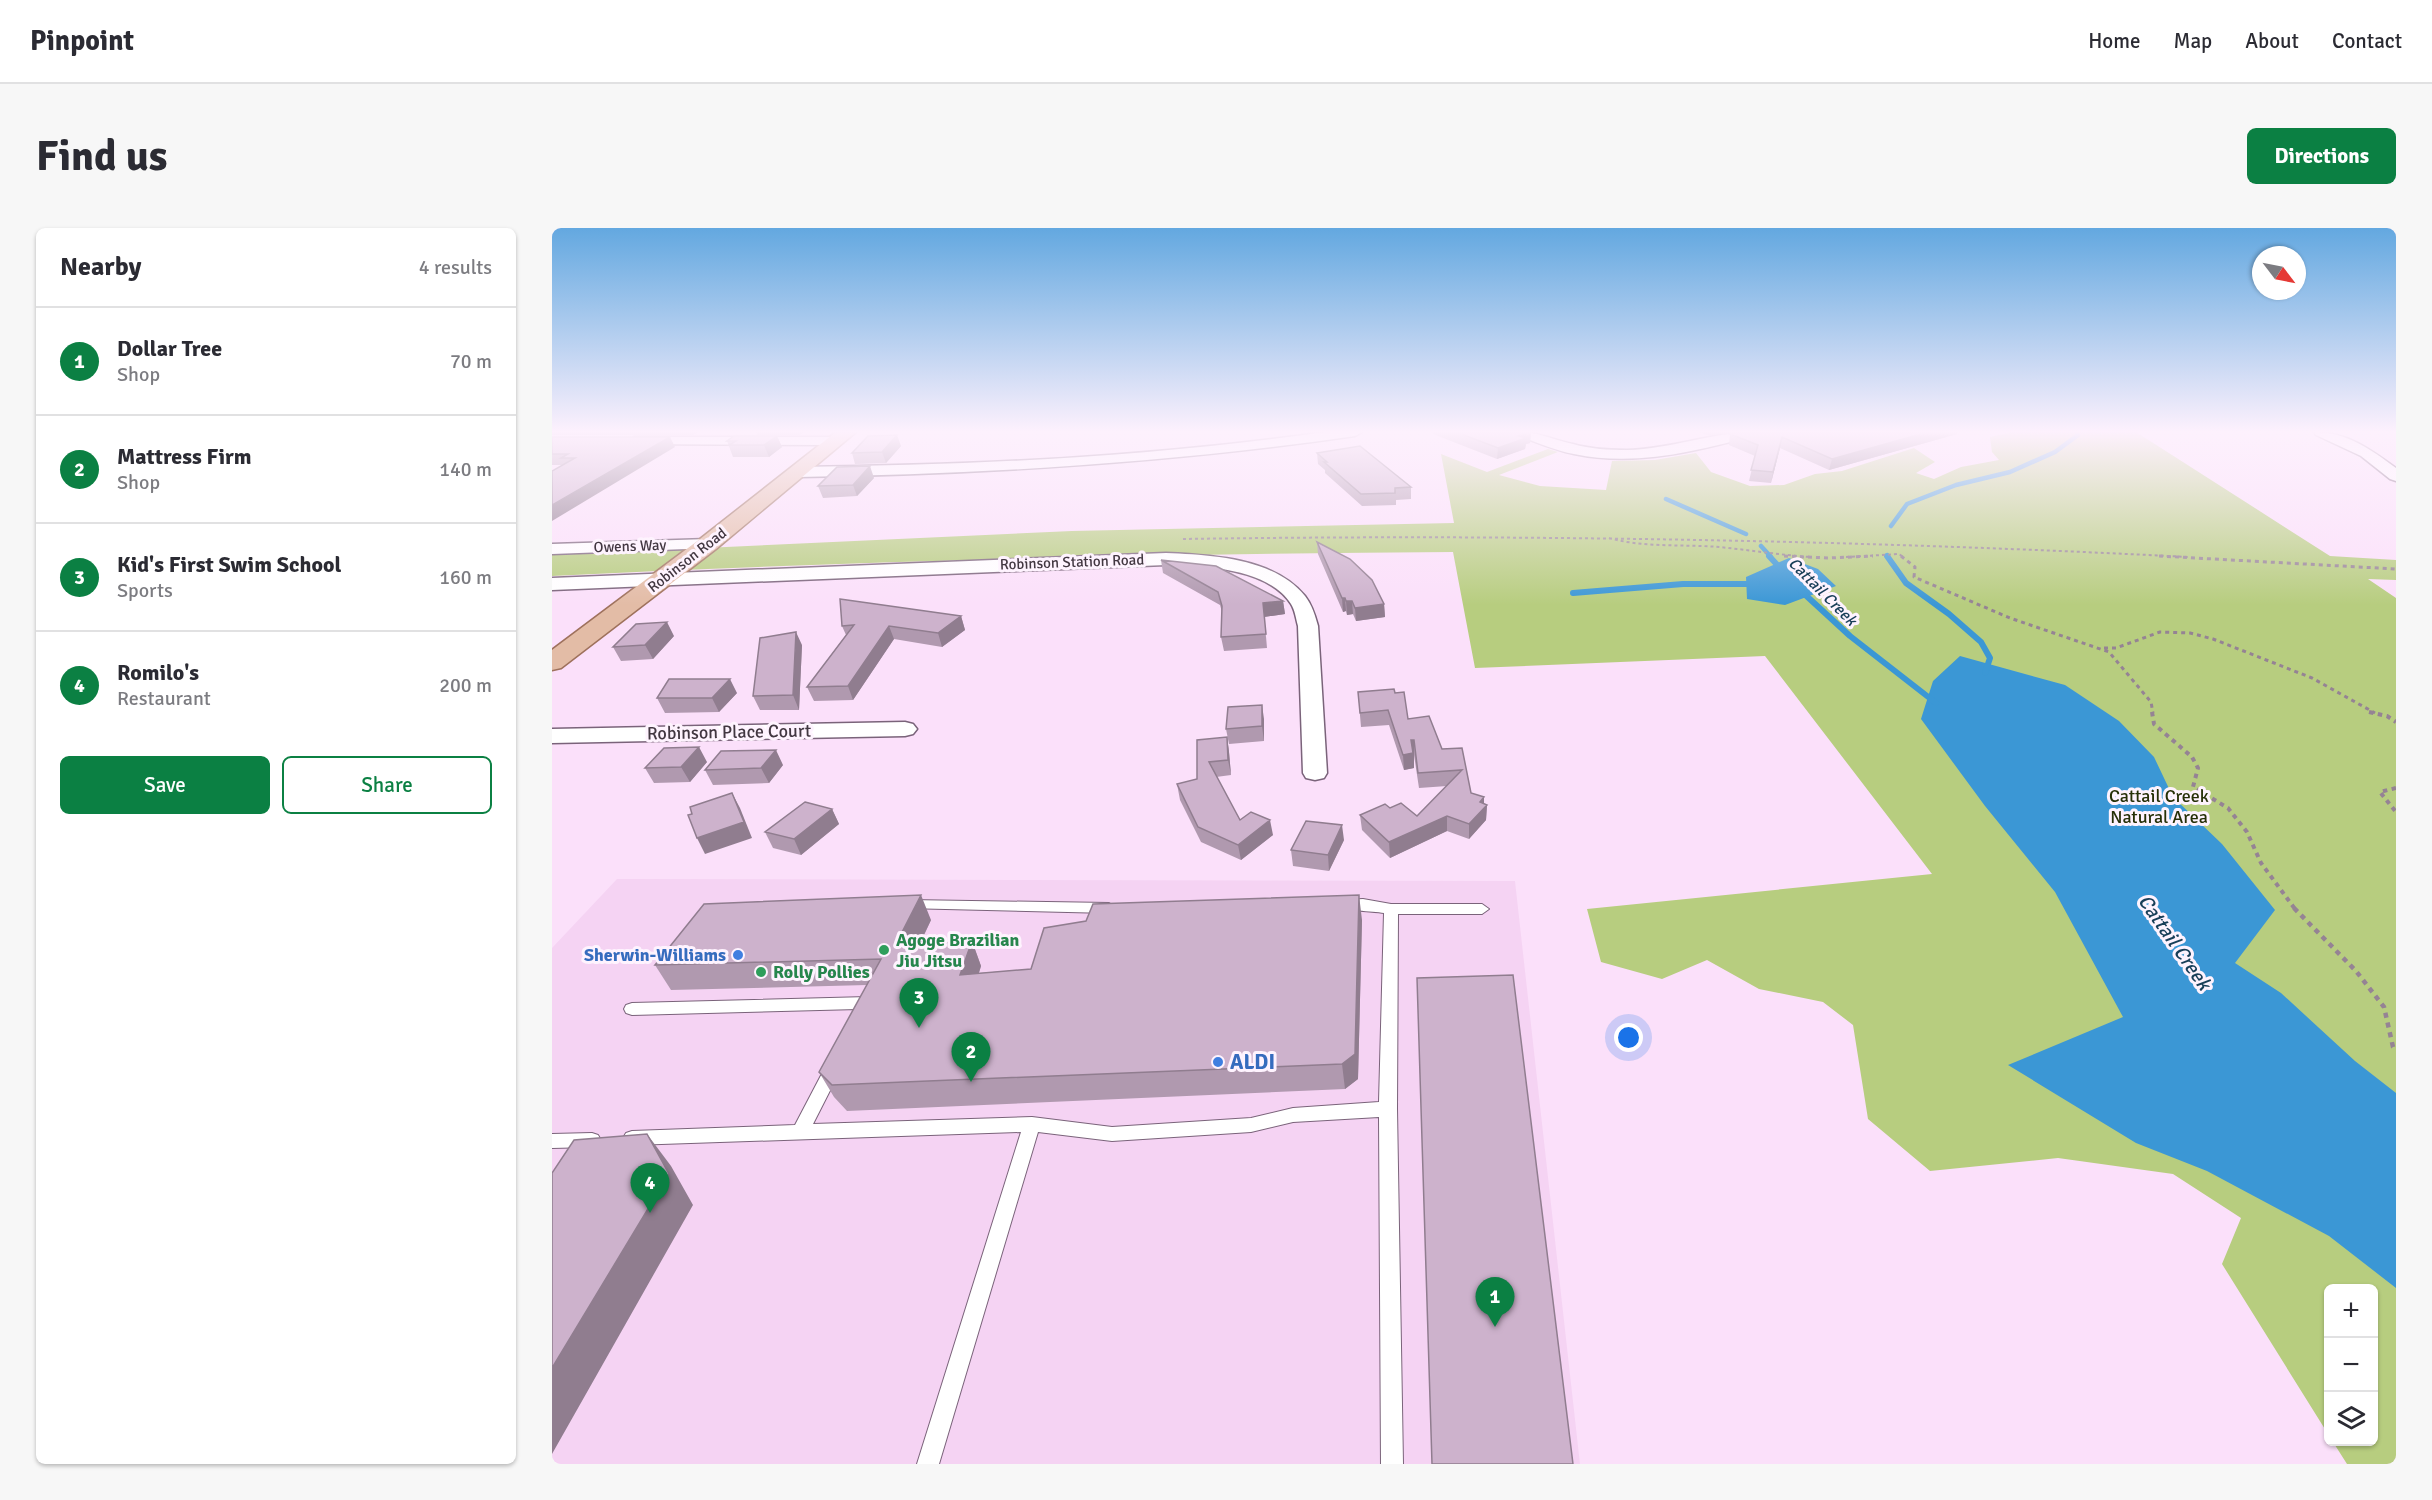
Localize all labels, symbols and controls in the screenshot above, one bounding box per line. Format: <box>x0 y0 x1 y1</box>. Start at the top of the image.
text: Pinpoint <box>30 24 134 58</box>
text: Home <box>2088 28 2141 54</box>
text: Map <box>2174 28 2212 54</box>
text: About <box>2245 28 2299 54</box>
text: Contact <box>2332 28 2402 54</box>
button: Directions <box>2247 128 2396 184</box>
text: Find us <box>36 131 167 182</box>
north arrow <box>2252 246 2306 300</box>
text: Nearby <box>60 251 141 283</box>
text: 4 results <box>419 255 492 280</box>
text: Dollar Tree <box>117 335 222 362</box>
text: 1 <box>74 349 85 374</box>
text: 70 m <box>450 349 492 374</box>
text: Shop <box>117 362 160 387</box>
text: Mattress Firm <box>117 443 251 470</box>
text: 2 <box>74 457 85 482</box>
text: 140 m <box>439 457 492 482</box>
text: Shop <box>117 470 160 495</box>
street label: Robinson Road <box>644 524 730 596</box>
street label: Owens Way <box>593 536 667 556</box>
street label: Robinson Station Road <box>999 550 1145 574</box>
text: Kid's First Swim School <box>117 551 341 578</box>
water label: Cattail Creek <box>1784 553 1862 632</box>
text: 3 <box>74 565 85 590</box>
text: 160 m <box>439 565 492 590</box>
text: Sports <box>117 578 173 603</box>
text: Romilo's <box>117 659 199 686</box>
text: 4 <box>74 673 85 698</box>
text: 200 m <box>439 673 492 698</box>
text: Restaurant <box>117 686 211 711</box>
street label: Robinson Place Court <box>647 720 811 744</box>
button: Save <box>60 756 270 814</box>
button: Share <box>282 756 492 814</box>
park label: Cattail Creek Natural Area <box>2109 785 2209 828</box>
water label: Cattail Creek <box>2133 890 2218 996</box>
place label: Agoge Brazilian Jiu Jitsu <box>896 929 1020 972</box>
marker: Agoge Brazilian Jiu Jitsu <box>877 943 891 957</box>
place label: Sherwin-Williams <box>584 944 726 966</box>
marker: Sherwin-Williams <box>731 948 745 962</box>
place label: Rolly Pollies <box>773 961 870 983</box>
marker: Rolly Pollies <box>754 965 768 979</box>
pin: 3 <box>900 978 938 1028</box>
your location <box>1614 1023 1643 1052</box>
pin: 2 <box>952 1032 990 1082</box>
place label: ALDI <box>1230 1049 1275 1075</box>
marker: ALDI <box>1211 1055 1225 1069</box>
pin: 4 <box>630 1164 670 1213</box>
pin: 1 <box>1476 1278 1514 1327</box>
map controls <box>2324 1284 2378 1446</box>
button: + <box>2324 1284 2378 1338</box>
button: − <box>2324 1338 2378 1392</box>
button: layers <box>2324 1392 2378 1446</box>

